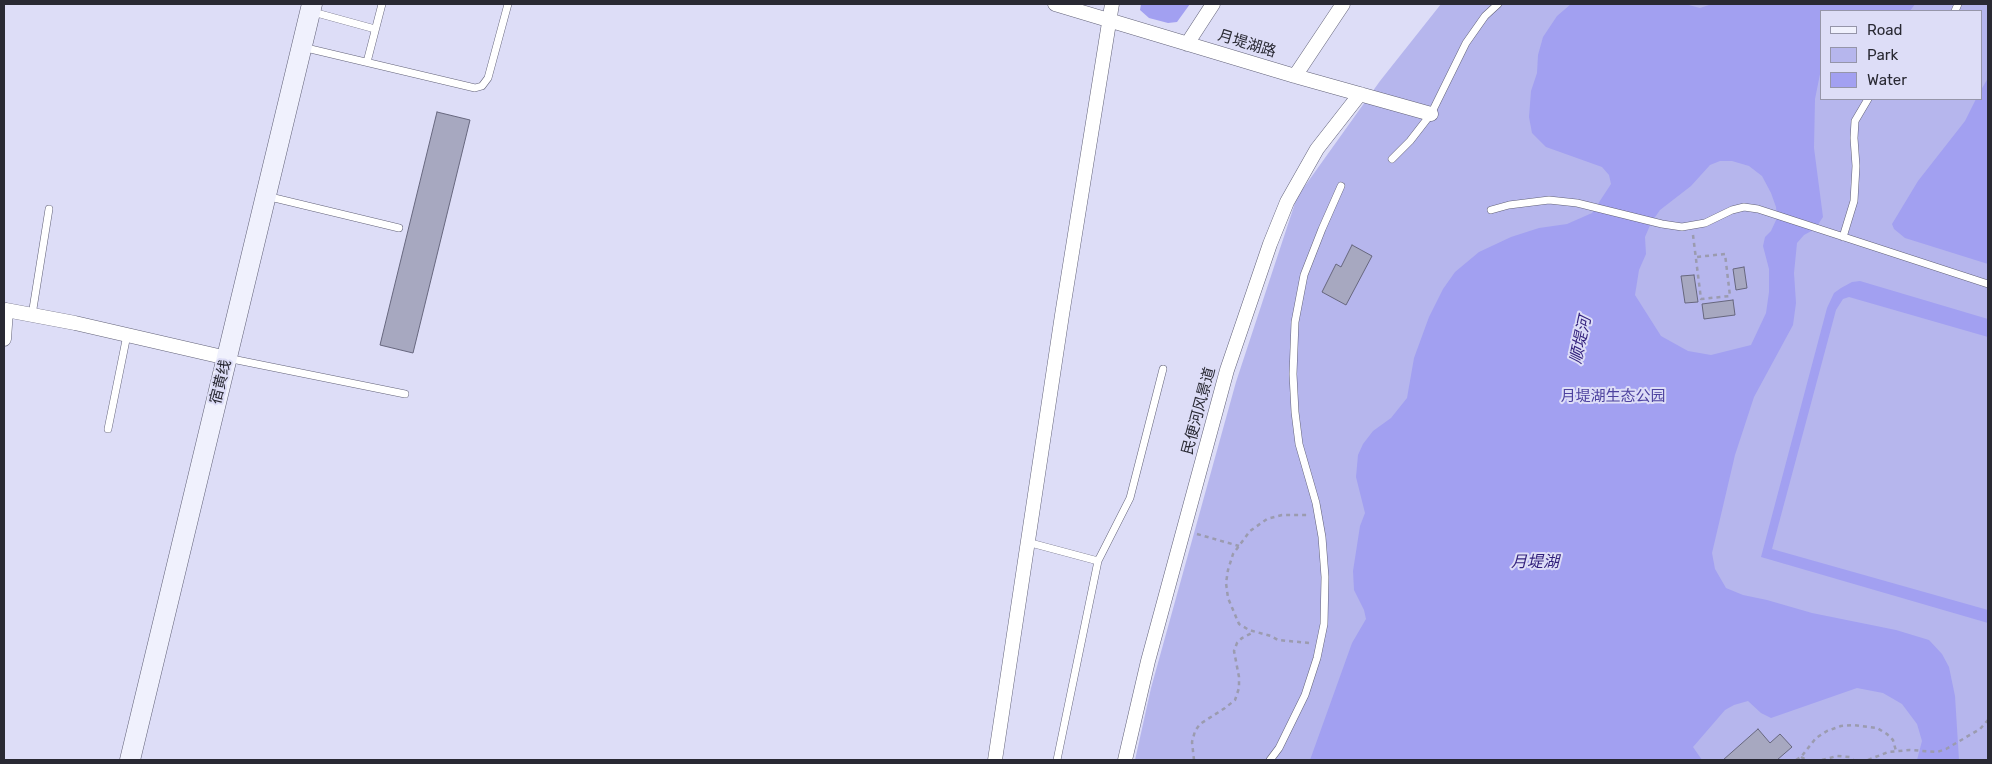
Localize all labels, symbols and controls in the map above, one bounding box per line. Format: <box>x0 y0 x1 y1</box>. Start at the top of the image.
legend <box>1820 10 1982 100</box>
text: Road <box>1867 21 1903 39</box>
street label: 月堤湖路 <box>1216 27 1278 61</box>
text: Park <box>1867 46 1898 64</box>
text: Water <box>1867 71 1907 89</box>
water label: 顺堤河 <box>1567 315 1595 365</box>
street label: 宿黄线 <box>207 358 235 406</box>
street label: 民便河风景道 <box>1179 365 1219 457</box>
park label: 月堤湖生态公园 <box>1561 388 1665 406</box>
water label: 月堤湖 <box>1511 552 1559 572</box>

